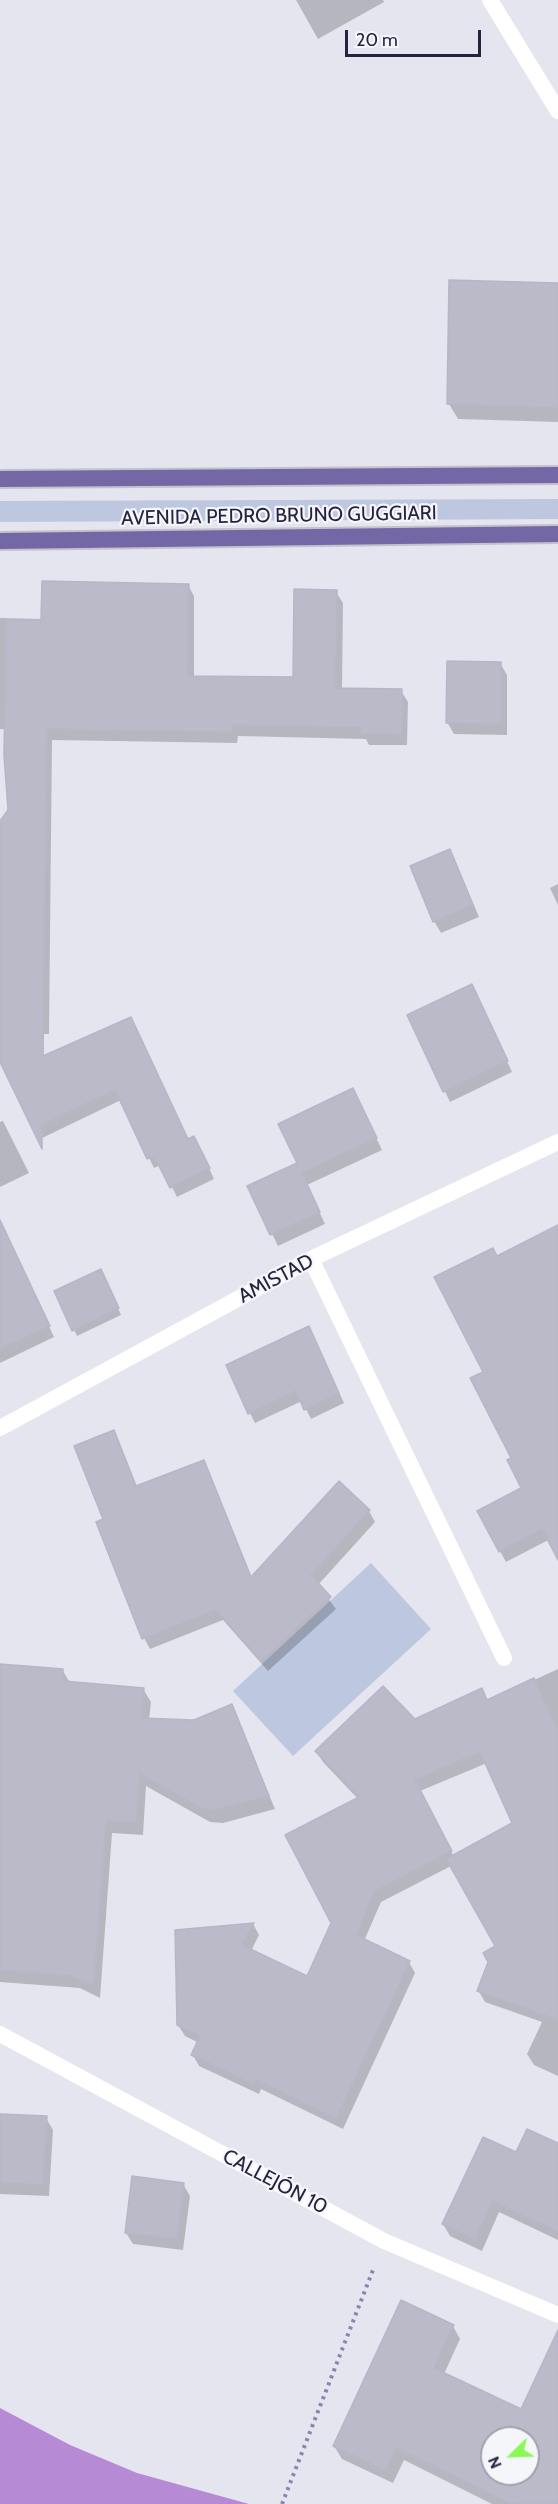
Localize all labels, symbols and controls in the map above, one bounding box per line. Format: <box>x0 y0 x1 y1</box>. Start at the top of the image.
scale bar <box>348 18 484 56</box>
text: 20 m <box>356 29 398 51</box>
street label: AVENIDA PEDRO BRUNO GUGGIARI <box>121 501 437 531</box>
street label: AMISTAD <box>234 1249 318 1309</box>
street label: CALLEJÓN 10 <box>218 2144 332 2220</box>
north arrow <box>480 2426 540 2486</box>
text: N <box>484 2454 506 2471</box>

